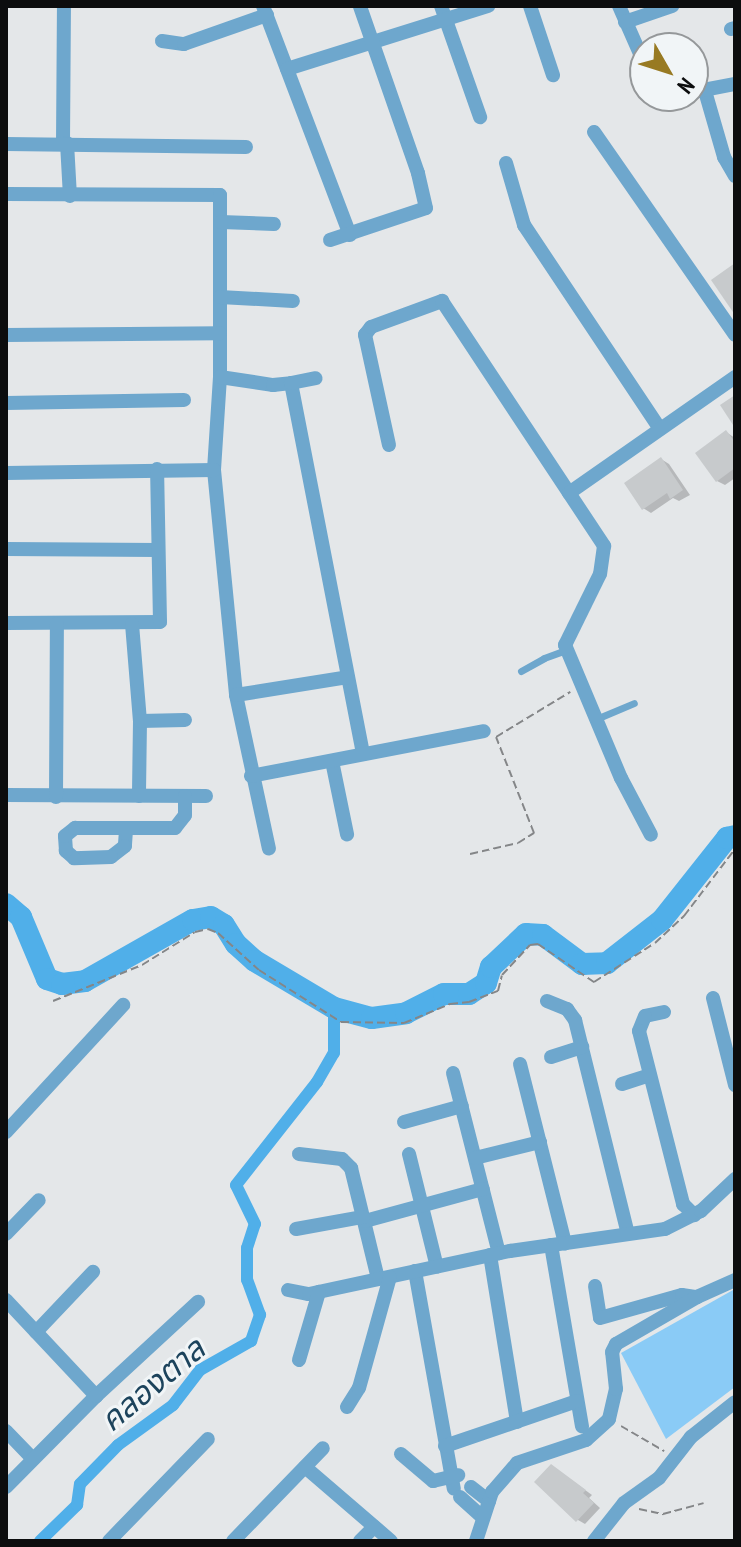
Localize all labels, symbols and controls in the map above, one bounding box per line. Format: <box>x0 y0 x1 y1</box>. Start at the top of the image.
north arrow <box>629 32 709 112</box>
text: N <box>671 72 701 99</box>
water label: คลองตาล <box>92 1329 212 1439</box>

